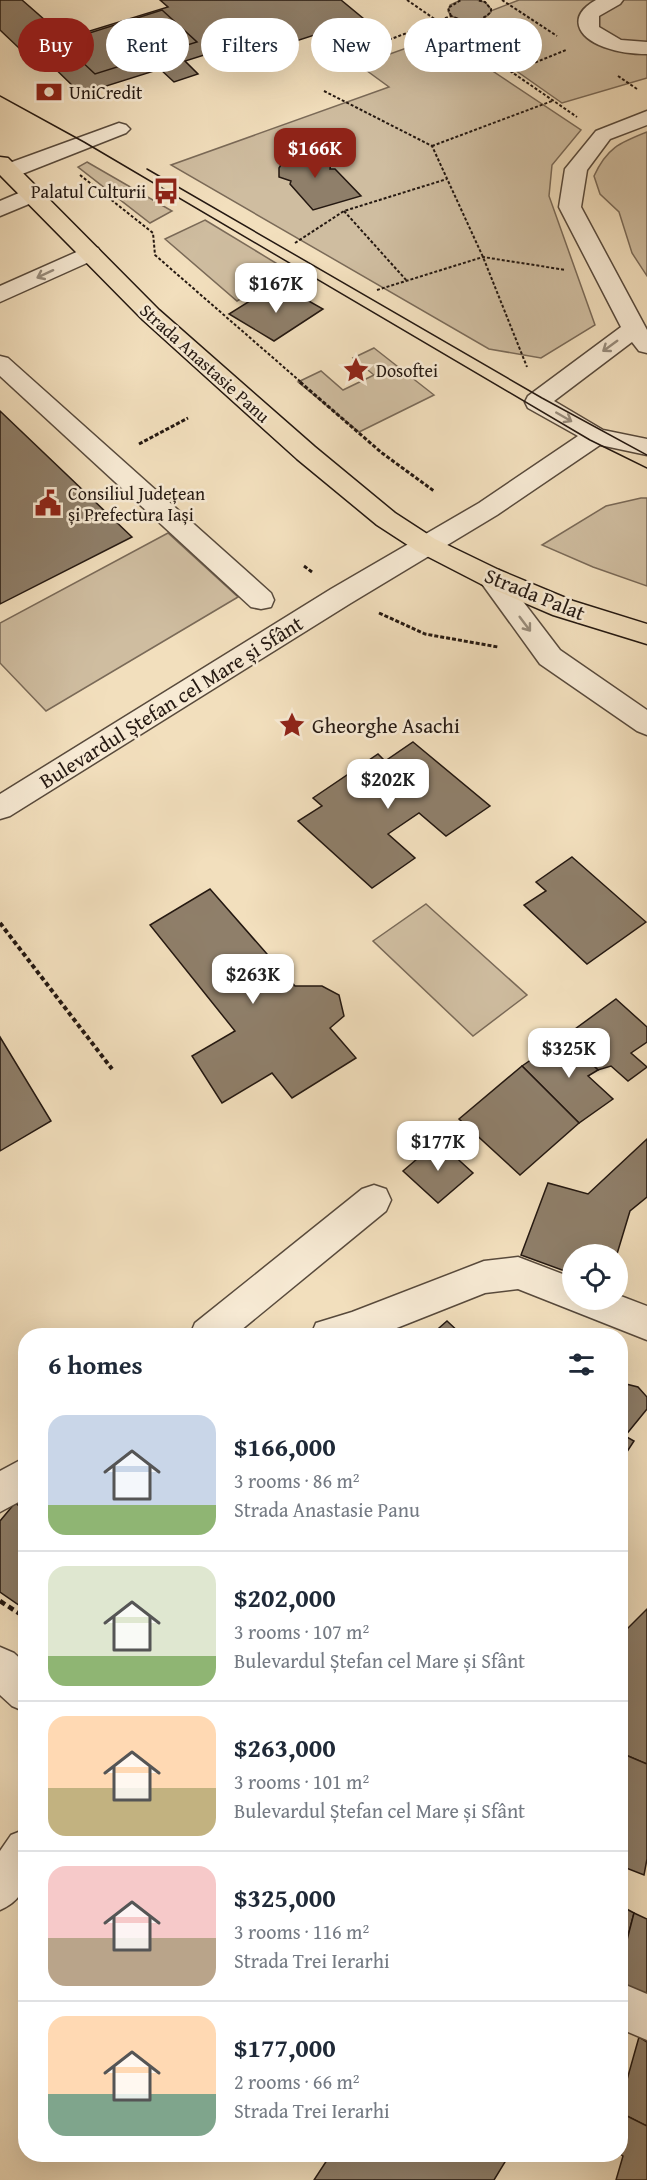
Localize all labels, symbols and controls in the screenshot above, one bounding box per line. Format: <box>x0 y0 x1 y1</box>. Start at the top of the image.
chip: Buy <box>18 18 94 72</box>
chip: Rent <box>106 18 189 72</box>
chip: Filters <box>201 18 299 72</box>
chip: New <box>311 18 392 72</box>
chip: Apartment <box>404 18 542 72</box>
bank icon: UniCredit <box>34 77 64 107</box>
place label: UniCredit <box>69 79 143 106</box>
pin: $166K <box>273 128 357 179</box>
text: $166K <box>288 133 342 162</box>
bus stop icon: Palatul Culturii <box>151 176 181 206</box>
place label: Palatul Culturii <box>31 178 146 205</box>
pin: $167K <box>234 263 318 314</box>
text: $167K <box>249 268 303 297</box>
one-way arrow <box>36 269 54 281</box>
street label: Strada Anastasie Panu <box>134 297 276 429</box>
one-way arrow <box>602 340 618 352</box>
place icon: Dosoftei <box>341 355 371 385</box>
place label: Dosoftei <box>376 357 438 384</box>
one-way arrow <box>555 412 572 424</box>
place label: Consiliul Județean și Prefectura Iași <box>68 480 205 528</box>
public building icon: Consiliul Județean și Prefectura Iași <box>33 488 63 518</box>
street label: Strada Palat <box>480 560 591 628</box>
street label: Bulevardul Ștefan cel Mare și Sfânt <box>33 608 309 796</box>
one-way arrow <box>519 616 531 632</box>
place icon: Gheorghe Asachi <box>277 710 307 740</box>
place label: Gheorghe Asachi <box>312 710 460 741</box>
pin: $202K <box>346 759 430 810</box>
text: $202K <box>361 764 415 793</box>
pin: $263K <box>211 954 295 1005</box>
text: $263K <box>226 959 280 988</box>
pin: $325K <box>527 1028 611 1079</box>
text: $325K <box>542 1033 596 1062</box>
pin: $177K <box>396 1121 480 1172</box>
text: $177K <box>411 1126 465 1155</box>
map controls <box>562 1244 628 1310</box>
button: locate <box>562 1244 628 1310</box>
text: 6 homes <box>48 1345 143 1384</box>
icon: filters <box>565 1348 598 1381</box>
text: $166,000 <box>234 1427 336 1466</box>
icon: home <box>96 1439 168 1511</box>
text: 3 rooms · 86 m² <box>234 1466 360 1495</box>
text: Strada Anastasie Panu <box>234 1495 420 1524</box>
text: $202,000 <box>234 1578 336 1617</box>
icon: home <box>96 1590 168 1662</box>
text: 3 rooms · 107 m² <box>234 1617 369 1646</box>
text: Bulevardul Ștefan cel Mare și Sfânt <box>234 1646 525 1675</box>
text: $263,000 <box>234 1728 336 1767</box>
icon: home <box>96 1740 168 1812</box>
text: 3 rooms · 101 m² <box>234 1767 369 1796</box>
text: Bulevardul Ștefan cel Mare și Sfânt <box>234 1796 525 1825</box>
text: $325,000 <box>234 1878 336 1917</box>
icon: home <box>96 1890 168 1962</box>
text: 3 rooms · 116 m² <box>234 1917 369 1946</box>
text: Strada Trei Ierarhi <box>234 1946 390 1975</box>
text: $177,000 <box>234 2028 336 2067</box>
icon: home <box>96 2040 168 2112</box>
text: 2 rooms · 66 m² <box>234 2067 360 2096</box>
text: Strada Trei Ierarhi <box>234 2096 390 2125</box>

